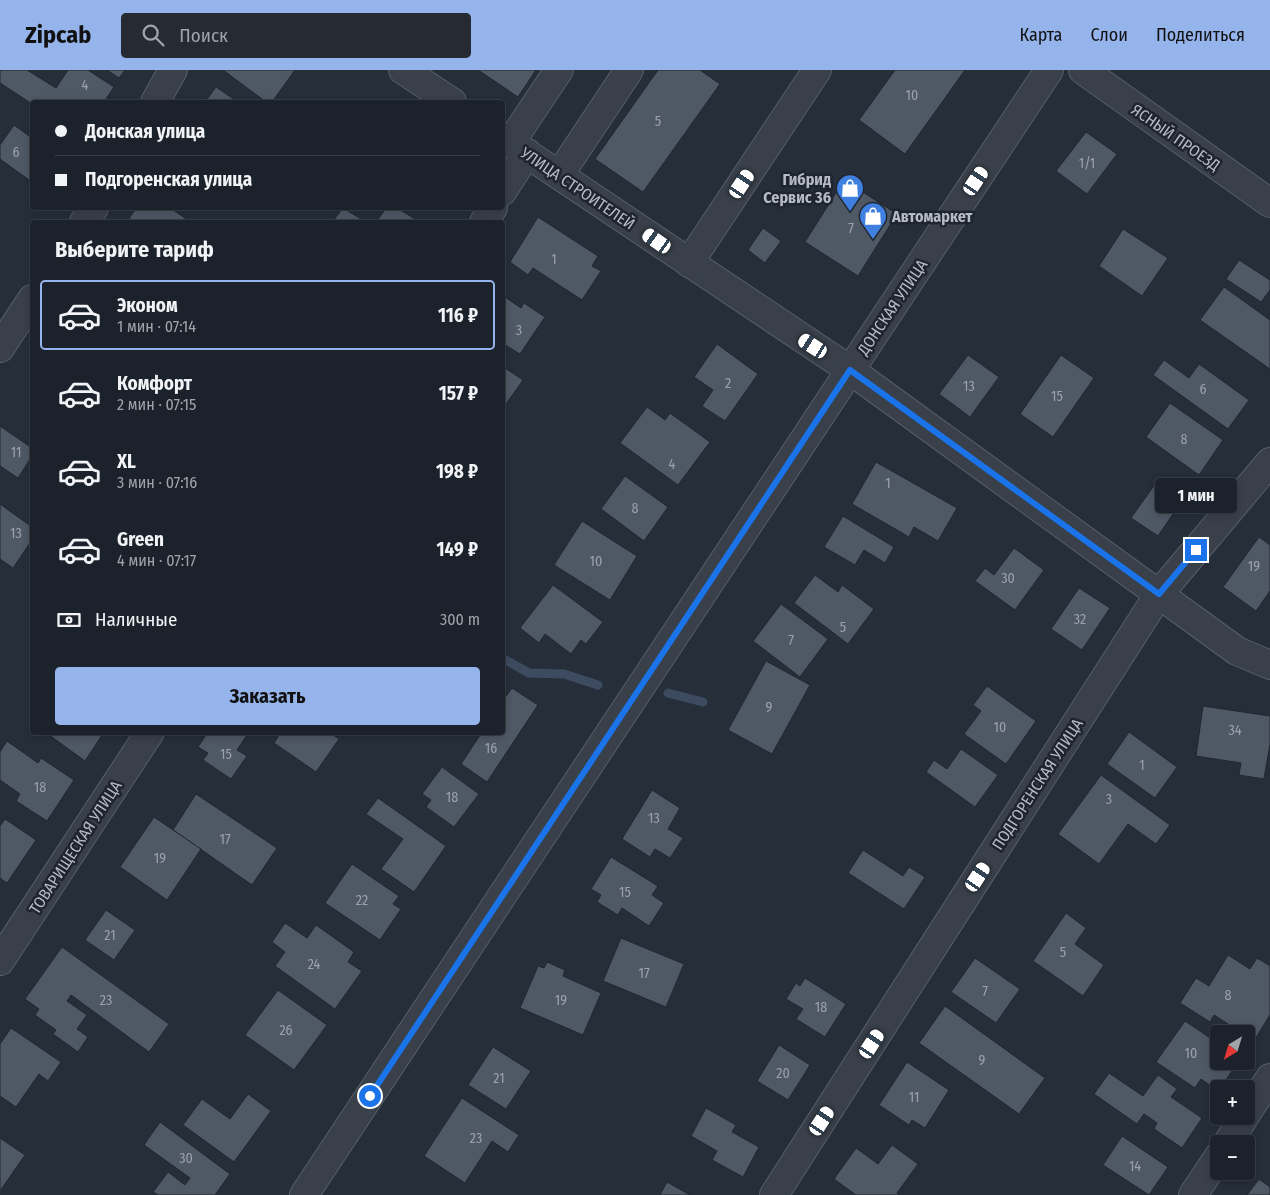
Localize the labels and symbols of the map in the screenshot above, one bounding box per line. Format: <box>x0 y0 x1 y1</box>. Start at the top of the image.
house number: 4 <box>82 77 89 94</box>
house number: 10 <box>906 87 918 104</box>
street label: ЯСНЫЙ ПРОЕЗД <box>1128 100 1224 175</box>
house number: 5 <box>655 113 661 130</box>
street label: УЛИЦА СТРОИТЕЛЕЙ <box>516 143 638 234</box>
house number: 6 <box>13 144 20 161</box>
house number: 1/1 <box>1079 155 1095 172</box>
car <box>961 164 990 198</box>
car <box>727 167 756 201</box>
place label: Гибрид Сервис 36 <box>763 170 831 207</box>
shop icon: Гибрид Сервис 36 <box>835 173 865 212</box>
shop icon: Автомаркет <box>858 201 888 240</box>
place label: Автомаркет <box>891 207 973 226</box>
house number: 7 <box>848 220 854 237</box>
car <box>640 226 673 256</box>
house number: 1 <box>551 251 557 268</box>
street label: ДОНСКАЯ УЛИЦА <box>853 256 932 359</box>
house number: 3 <box>516 322 522 339</box>
car <box>796 332 829 360</box>
house number: 2 <box>725 375 731 392</box>
house number: 13 <box>963 378 975 395</box>
house number: 6 <box>1200 381 1207 398</box>
house number: 15 <box>1051 388 1063 405</box>
house number: 8 <box>1181 431 1188 448</box>
house number: 11 <box>11 444 21 461</box>
house number: 4 <box>669 456 676 473</box>
house number: 1 <box>885 475 891 492</box>
callout: 1 мин <box>1155 478 1237 512</box>
house number: 8 <box>632 500 639 517</box>
house number: 13 <box>10 525 22 542</box>
route end <box>1185 539 1207 561</box>
house number: 10 <box>590 553 602 570</box>
house number: 19 <box>1248 558 1260 575</box>
house number: 30 <box>1001 570 1015 587</box>
house number: 32 <box>1074 611 1086 628</box>
house number: 5 <box>840 619 846 636</box>
house number: 7 <box>788 632 794 649</box>
house number: 9 <box>766 699 773 716</box>
street label: ПОДГОРЕНСКАЯ УЛИЦА <box>988 715 1087 853</box>
house number: 10 <box>994 719 1006 736</box>
house number: 34 <box>1228 722 1242 739</box>
house number: 16 <box>485 740 497 757</box>
house number: 15 <box>220 746 232 763</box>
house number: 1 <box>1139 757 1145 774</box>
street label: ТОВАРИЩЕСКАЯ УЛИЦА <box>25 777 126 917</box>
house number: 18 <box>34 779 46 796</box>
house number: 18 <box>446 789 458 806</box>
house number: 3 <box>1106 791 1112 808</box>
house number: 13 <box>648 810 660 827</box>
house number: 17 <box>219 831 231 848</box>
house number: 19 <box>154 850 166 867</box>
car <box>963 860 992 894</box>
house number: 15 <box>619 884 631 901</box>
house number: 22 <box>356 892 368 909</box>
house number: 21 <box>104 927 116 944</box>
house number: 5 <box>1060 944 1066 961</box>
house number: 24 <box>308 956 321 973</box>
house number: 17 <box>638 965 650 982</box>
house number: 7 <box>982 983 988 1000</box>
house number: 8 <box>1225 987 1232 1004</box>
house number: 23 <box>100 992 112 1009</box>
house number: 19 <box>555 992 567 1009</box>
house number: 18 <box>815 999 827 1016</box>
house number: 26 <box>279 1022 293 1039</box>
north arrow <box>1210 1025 1255 1070</box>
car <box>857 1027 886 1061</box>
house number: 10 <box>1185 1045 1197 1062</box>
house number: 9 <box>979 1052 986 1069</box>
house number: 20 <box>776 1065 790 1082</box>
house number: 21 <box>493 1070 505 1087</box>
route start <box>359 1085 381 1107</box>
house number: 11 <box>909 1089 919 1106</box>
car <box>807 1104 836 1138</box>
house number: 23 <box>470 1130 482 1147</box>
house number: 30 <box>179 1150 193 1167</box>
house number: 14 <box>1129 1158 1141 1175</box>

